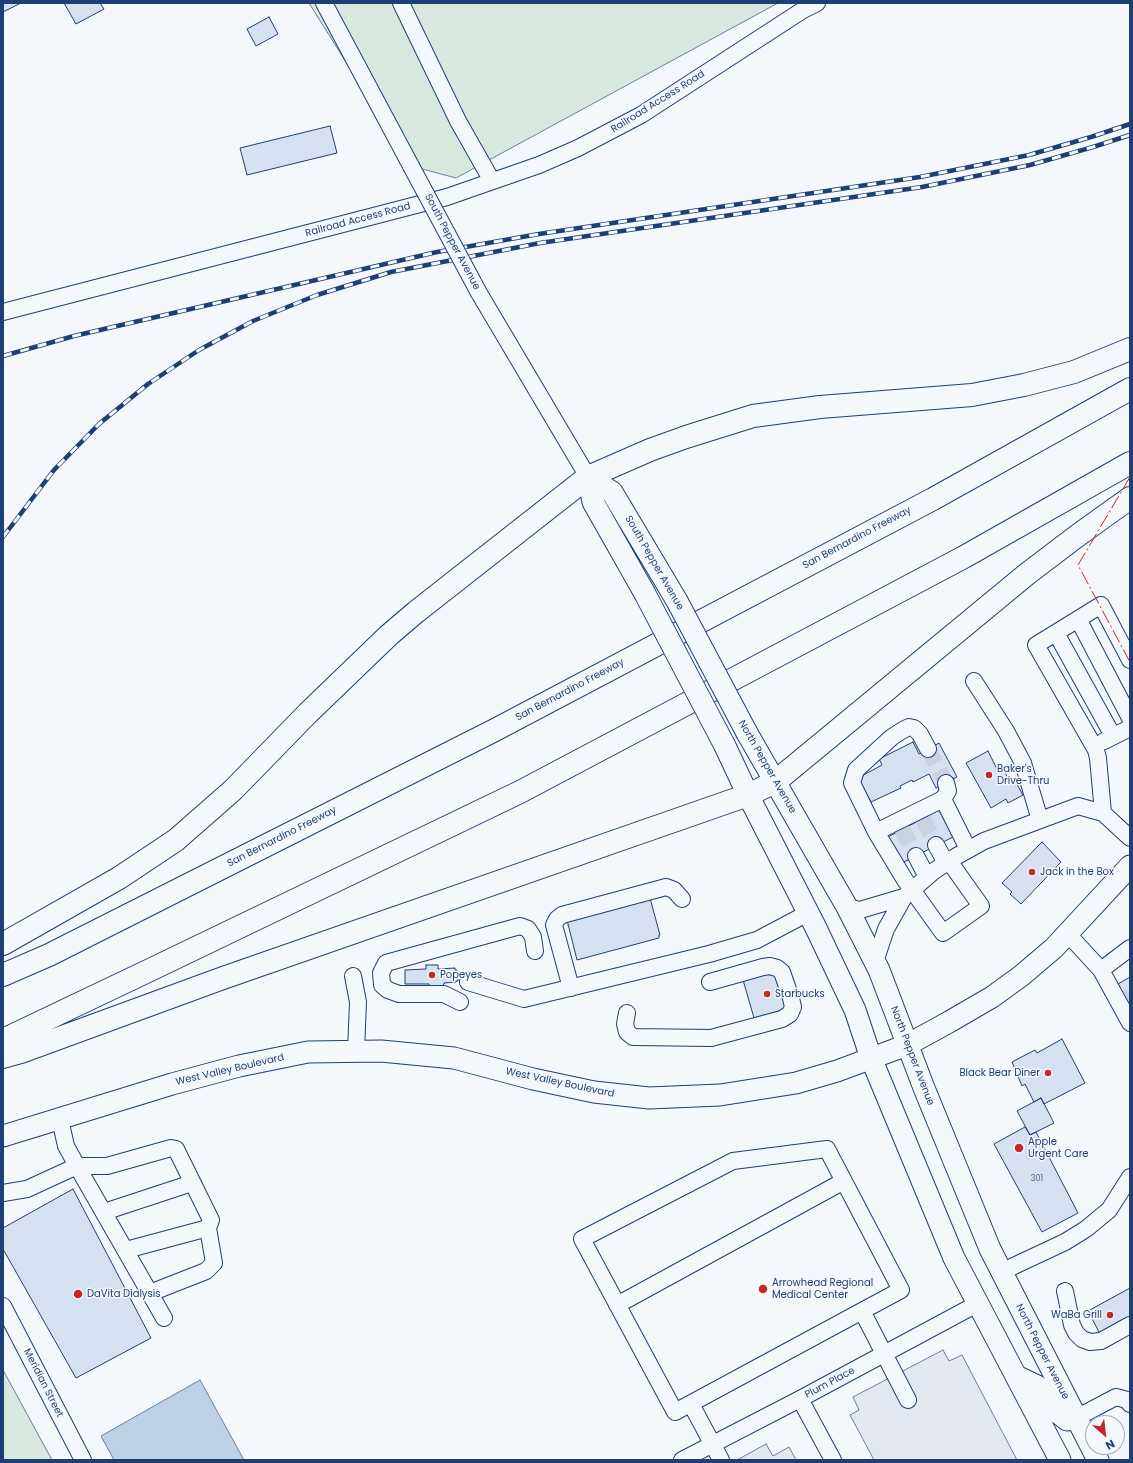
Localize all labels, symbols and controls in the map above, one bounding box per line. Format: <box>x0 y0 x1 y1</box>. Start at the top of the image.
street label: Railroad Access Road <box>609 68 707 136</box>
street label: South Pepper Avenue <box>422 192 482 292</box>
street label: Railroad Access Road <box>304 200 412 240</box>
street label: San Bernardino Freeway <box>801 504 913 572</box>
street label: South Pepper Avenue <box>622 514 686 612</box>
street label: San Bernardino Freeway <box>514 656 626 724</box>
street label: North Pepper Avenue <box>735 718 799 816</box>
place label: Baker's Drive-Thru <box>997 763 1050 786</box>
marker: Baker's Drive-Thru <box>984 770 994 780</box>
street label: San Bernardino Freeway <box>225 804 339 870</box>
place label: Jack in the Box <box>1040 866 1114 878</box>
marker: Jack in the Box <box>1027 867 1037 877</box>
place label: Popeyes <box>440 969 482 981</box>
marker: Popeyes <box>427 970 437 980</box>
place label: Starbucks <box>775 988 825 1000</box>
marker: Starbucks <box>762 989 772 999</box>
street label: North Pepper Avenue <box>887 1005 937 1107</box>
street label: West Valley Boulevard <box>175 1052 285 1088</box>
street label: West Valley Boulevard <box>505 1066 615 1100</box>
place label: Black Bear Diner <box>959 1067 1040 1079</box>
marker: Black Bear Diner <box>1043 1068 1053 1078</box>
place label: Apple Urgent Care <box>1028 1136 1089 1160</box>
marker: Apple Urgent Care <box>1013 1142 1025 1154</box>
house number: 301 <box>1031 1174 1043 1184</box>
place label: Arrowhead Regional Medical Center <box>772 1277 873 1300</box>
marker: Arrowhead Regional Medical Center <box>757 1283 769 1295</box>
marker: DaVita Dialysis <box>72 1288 84 1300</box>
place label: DaVita Dialysis <box>87 1288 160 1300</box>
street label: North Pepper Avenue <box>1013 1302 1071 1402</box>
place label: WaBa Grill <box>1051 1309 1102 1321</box>
marker: WaBa Grill <box>1105 1310 1115 1320</box>
street label: Meridian Street <box>21 1347 65 1419</box>
street label: Plum Place <box>803 1365 857 1401</box>
north arrow <box>1085 1415 1125 1455</box>
text: N <box>1103 1436 1118 1454</box>

